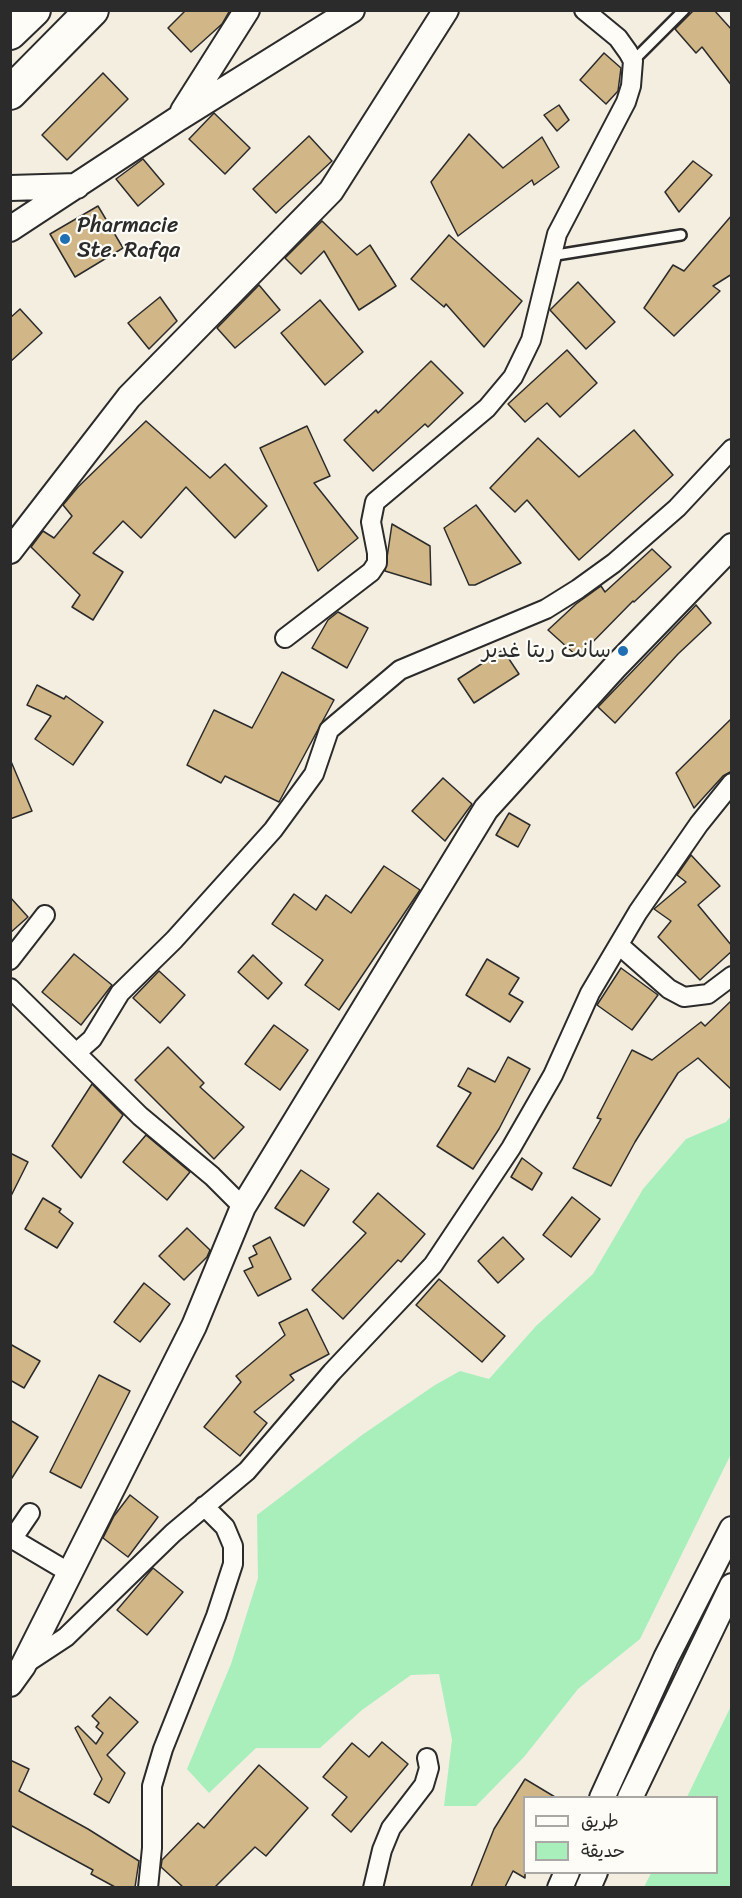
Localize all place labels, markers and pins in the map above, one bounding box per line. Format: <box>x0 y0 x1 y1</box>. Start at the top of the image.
place label: Pharmacie Ste. Rafqa <box>77 213 180 264</box>
marker: Pharmacie Ste. Rafqa <box>58 232 72 246</box>
place label: سانت ريتا غدير <box>482 638 611 664</box>
marker: سانت ريتا غدير <box>616 644 630 658</box>

